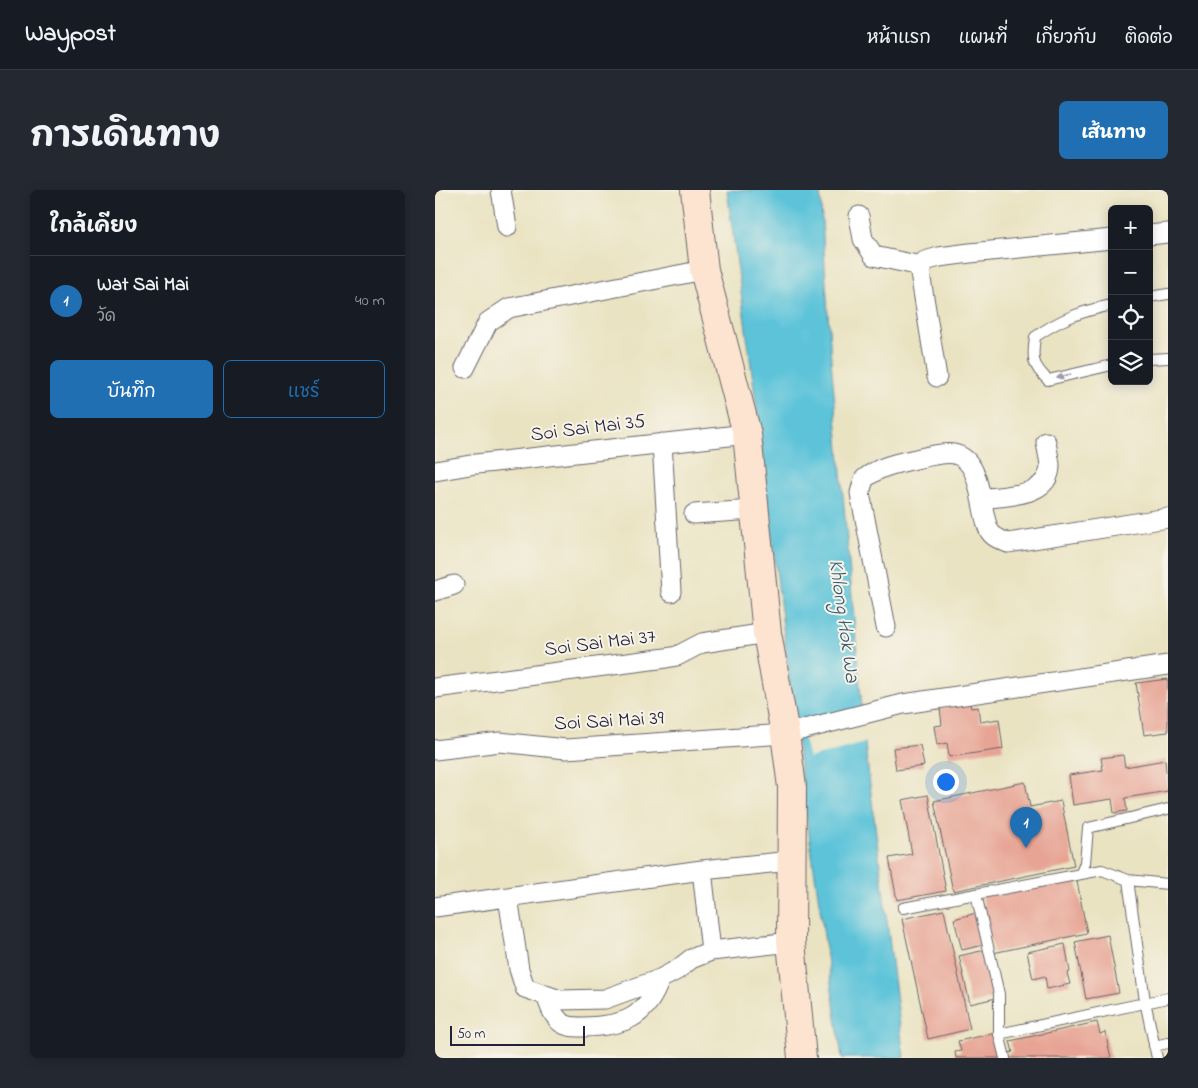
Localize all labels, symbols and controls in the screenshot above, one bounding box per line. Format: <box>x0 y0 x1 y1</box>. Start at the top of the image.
text: Waypost <box>25 17 116 52</box>
text: หน้าแรก <box>867 26 931 52</box>
text: แผนที่ <box>959 26 1007 52</box>
text: เกี่ยวกับ <box>1035 26 1097 52</box>
text: ติดต่อ <box>1125 26 1173 52</box>
button: เส้นทาง <box>1059 101 1168 159</box>
text: การเดินทาง <box>30 112 220 163</box>
map controls <box>1108 205 1153 385</box>
button: + <box>1108 205 1153 250</box>
text: ใกล้เคียง <box>50 212 137 242</box>
button: − <box>1108 250 1153 295</box>
text: Wat Sai Mai <box>97 272 189 299</box>
text: 1 <box>63 289 69 313</box>
text: 40 m <box>355 289 385 313</box>
button: locate <box>1108 295 1153 340</box>
text: วัด <box>97 305 116 329</box>
button: layers <box>1108 340 1153 385</box>
button: บันทึก <box>50 360 213 418</box>
button: แชร์ <box>223 360 385 418</box>
one-way arrow <box>1057 372 1072 380</box>
street label: Soi Sai Mai 35 <box>529 408 647 450</box>
water label: Khlong Hok Wa <box>819 557 867 685</box>
street label: Soi Sai Mai 37 <box>543 623 657 665</box>
street label: Soi Sai Mai 39 <box>553 705 665 739</box>
your location <box>933 769 959 795</box>
pin: 1 <box>1010 807 1042 848</box>
scale bar <box>450 1023 585 1046</box>
text: 50 m <box>457 1024 485 1045</box>

